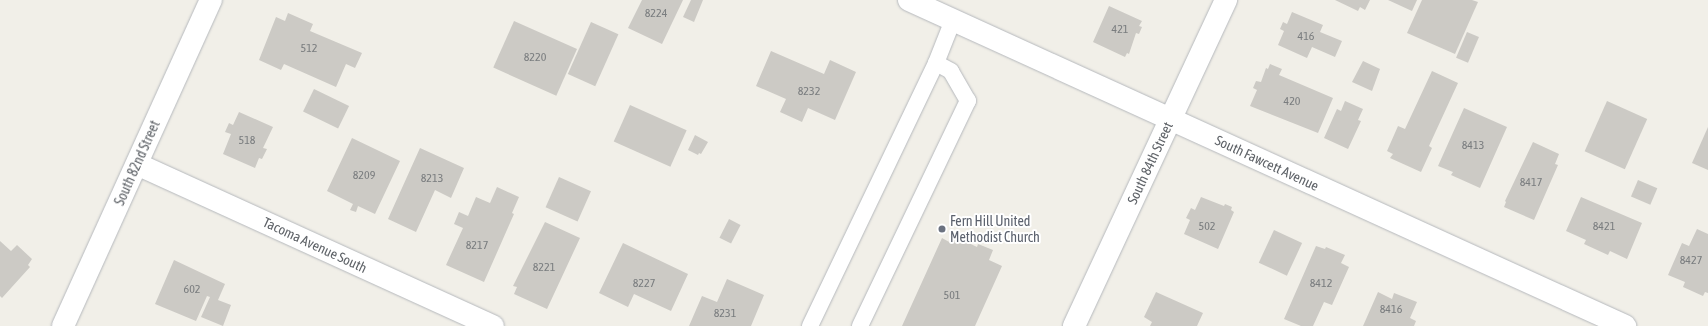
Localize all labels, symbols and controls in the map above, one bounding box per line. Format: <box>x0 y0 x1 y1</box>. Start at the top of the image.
house number: 8224 <box>645 7 667 21</box>
house number: 421 <box>1112 23 1128 37</box>
house number: 416 <box>1298 30 1314 44</box>
house number: 512 <box>301 42 317 56</box>
house number: 8220 <box>524 51 546 65</box>
house number: 8232 <box>798 85 820 99</box>
house number: 420 <box>1284 95 1300 109</box>
street label: South 82nd Street <box>111 118 163 208</box>
street label: South 84th Street <box>1124 119 1176 207</box>
street label: South Fawcett Avenue <box>1213 132 1321 194</box>
house number: 518 <box>239 134 255 148</box>
house number: 8413 <box>1462 139 1484 153</box>
house number: 8209 <box>353 169 375 183</box>
house number: 8213 <box>421 172 443 186</box>
house number: 8417 <box>1520 176 1542 190</box>
place label: Fern Hill United Methodist Church <box>950 213 1040 246</box>
street label: Tacoma Avenue South <box>260 214 370 276</box>
house number: 502 <box>1199 220 1215 234</box>
house number: 8421 <box>1593 220 1615 234</box>
marker: Fern Hill United Methodist Church <box>937 224 947 234</box>
house number: 8217 <box>466 239 488 253</box>
house number: 8427 <box>1680 254 1702 268</box>
house number: 8221 <box>533 261 555 275</box>
house number: 8227 <box>633 277 655 291</box>
house number: 8412 <box>1310 277 1332 291</box>
house number: 602 <box>184 283 200 297</box>
house number: 501 <box>944 289 960 303</box>
house number: 8416 <box>1380 303 1402 317</box>
house number: 8231 <box>714 307 736 321</box>

